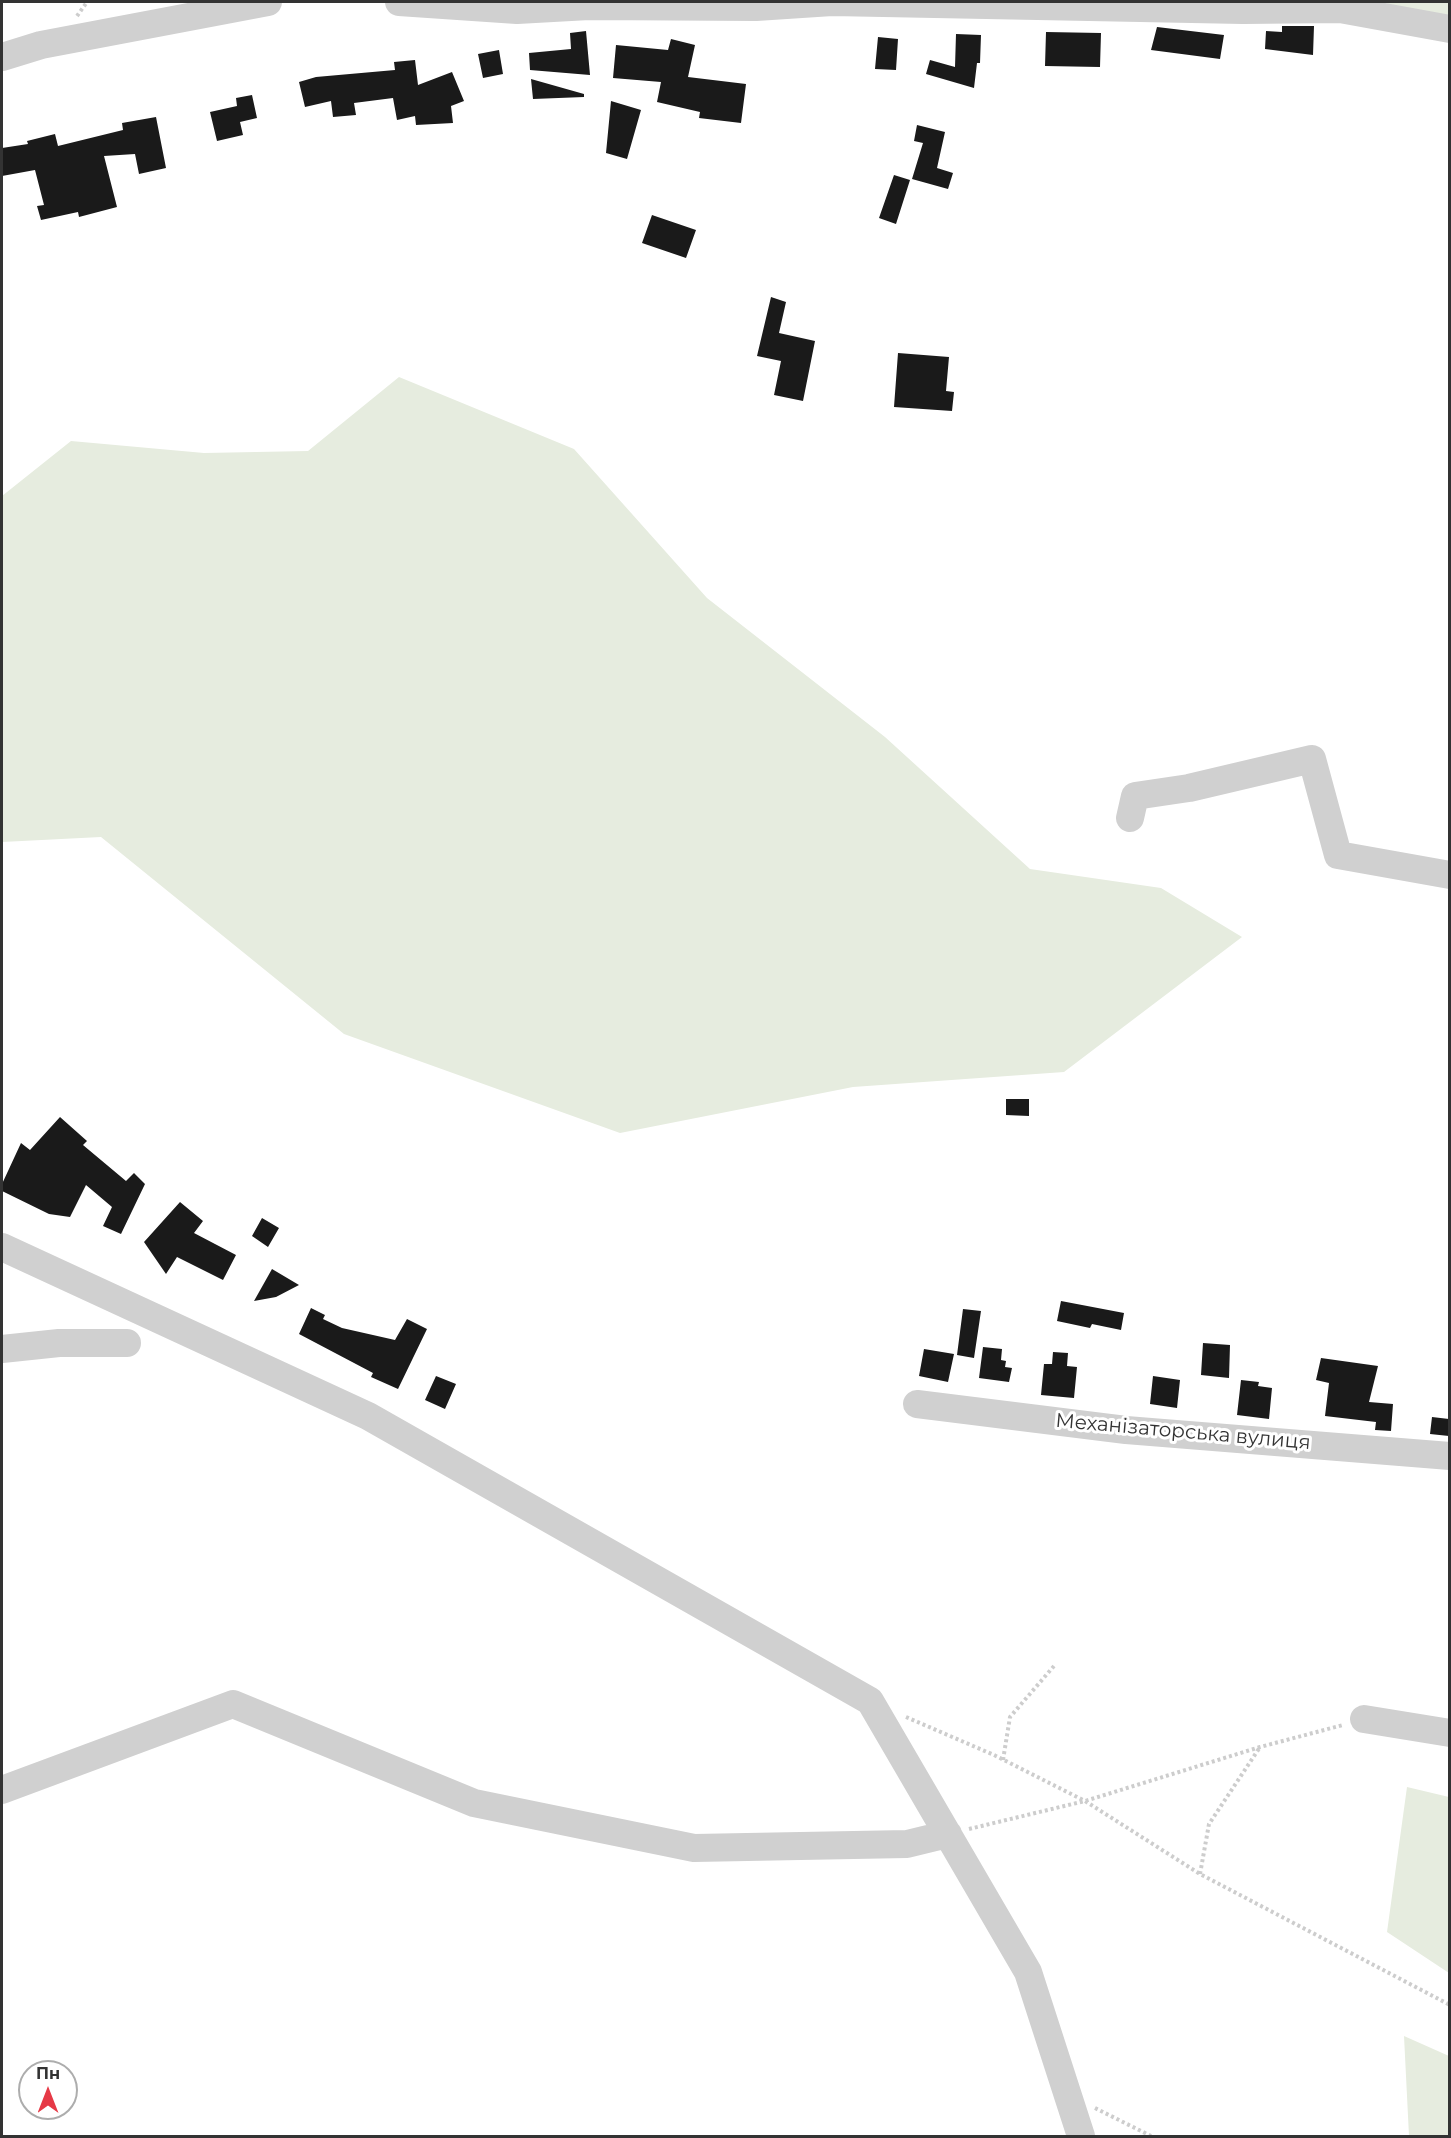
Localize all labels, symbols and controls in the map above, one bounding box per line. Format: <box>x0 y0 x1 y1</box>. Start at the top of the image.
street label: Механізаторська вулиця <box>1054 1409 1312 1455</box>
north arrow <box>18 2060 78 2120</box>
text: Пн <box>36 2064 60 2083</box>

